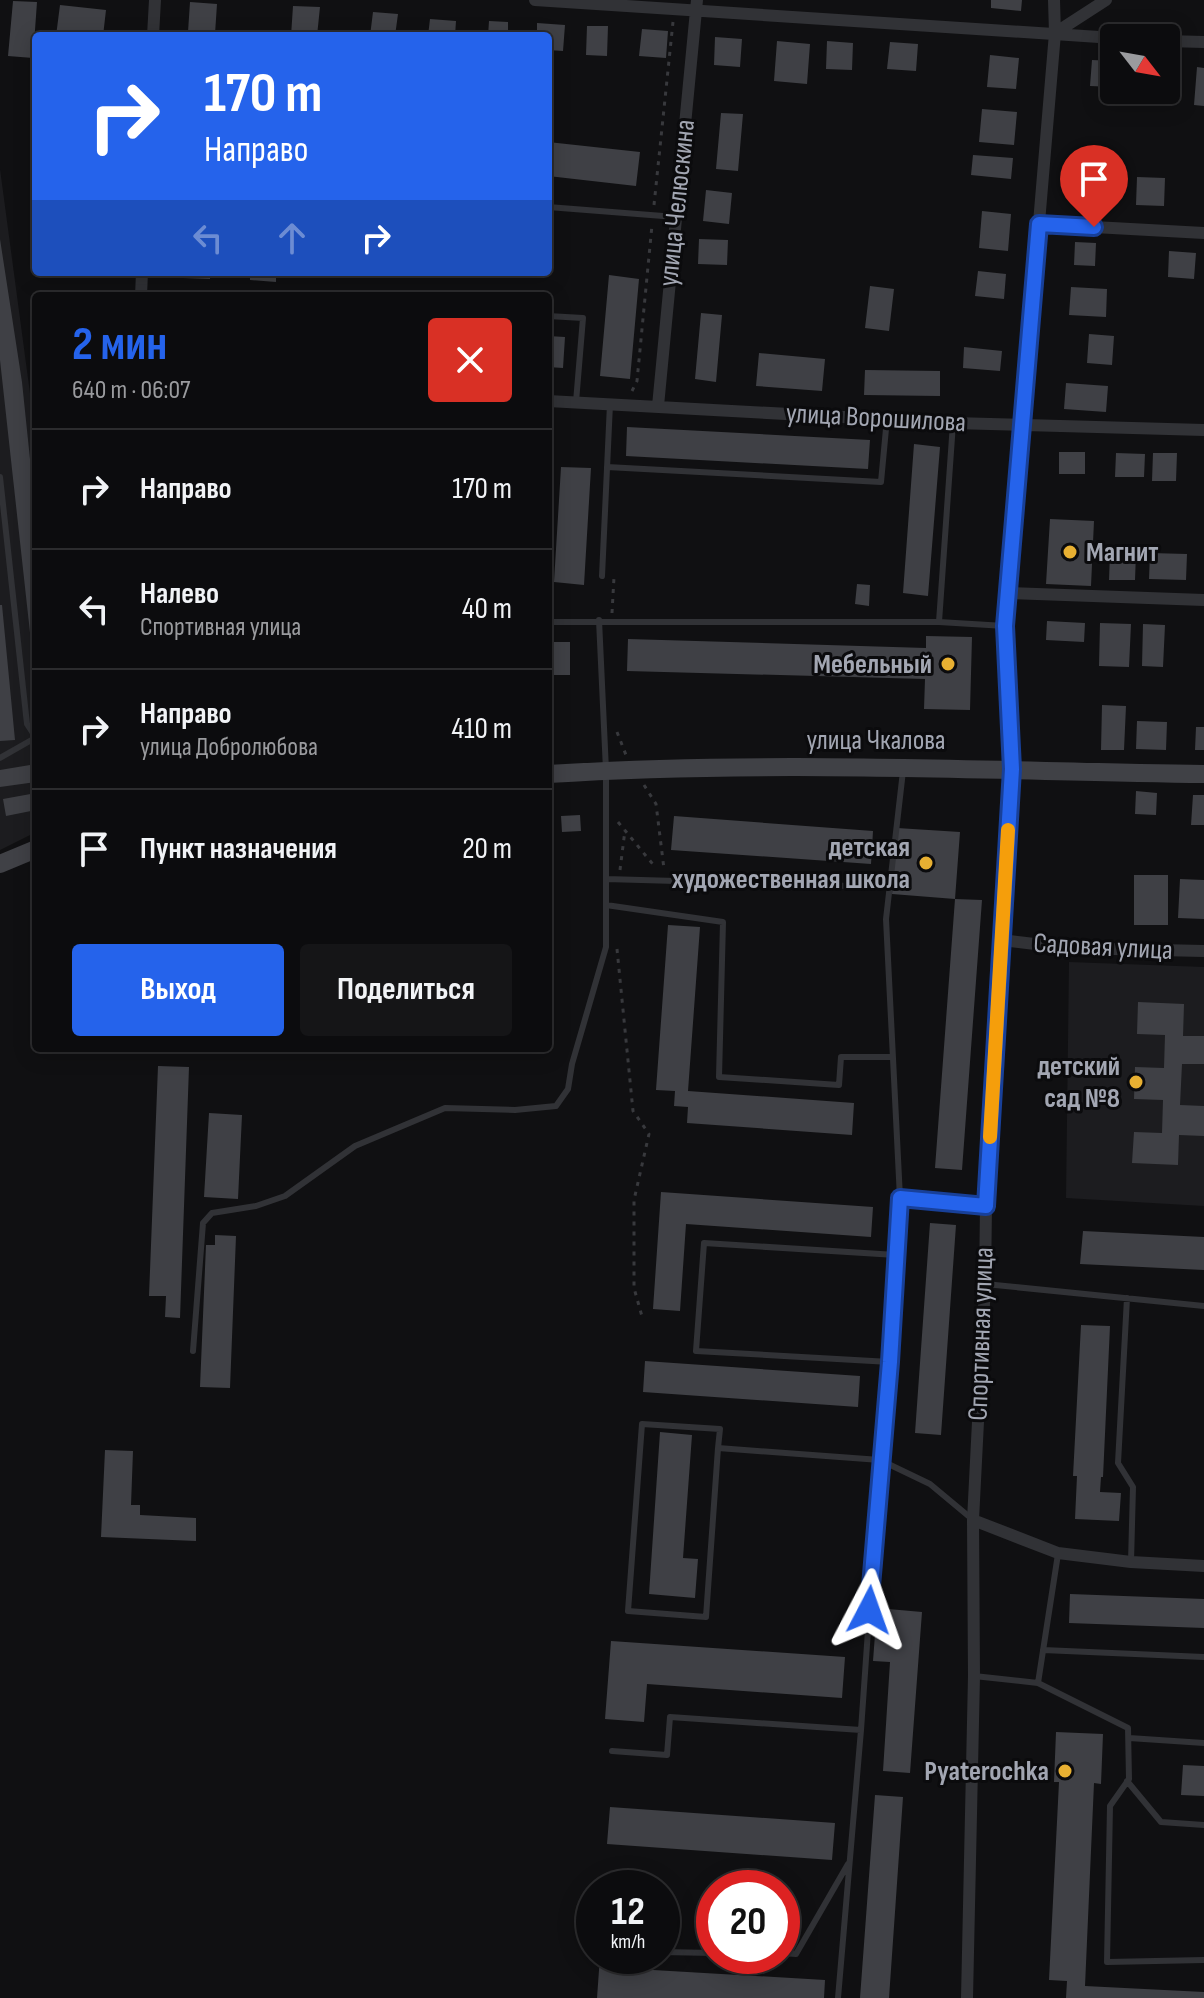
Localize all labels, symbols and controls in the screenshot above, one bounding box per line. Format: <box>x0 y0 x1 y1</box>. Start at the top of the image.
north arrow <box>1100 24 1180 104</box>
map controls <box>1100 24 1180 104</box>
text: 170 m <box>204 61 322 128</box>
icon: right <box>72 64 176 168</box>
street label: улица Челюскина <box>652 118 702 288</box>
text: Направо <box>204 129 308 172</box>
pin <box>1060 145 1128 227</box>
icon: arrive <box>1072 157 1116 201</box>
icon: left <box>186 216 230 260</box>
icon: ahead <box>270 216 314 260</box>
icon: right <box>354 216 398 260</box>
text: 2 мин <box>72 316 167 373</box>
button: close <box>428 318 512 402</box>
text: 640 m · 06:07 <box>72 375 190 406</box>
street label: улица Ворошилова <box>785 397 967 439</box>
icon: right <box>72 467 116 511</box>
text: Направо <box>140 471 232 507</box>
text: 170 m <box>452 471 512 507</box>
place label: Магнит <box>1086 536 1159 569</box>
marker: Магнит <box>1061 543 1079 561</box>
text: Налево <box>140 576 219 612</box>
icon: left <box>72 587 116 631</box>
text: 40 m <box>462 591 512 627</box>
text: Спортивная улица <box>140 612 301 643</box>
place label: Мебельный <box>813 648 932 681</box>
marker: Мебельный <box>939 655 957 673</box>
text: Направо <box>140 696 232 732</box>
icon: right <box>72 707 116 751</box>
text: 410 m <box>451 711 512 747</box>
street label: улица Чкалова <box>806 724 946 757</box>
text: улица Добролюбова <box>140 732 318 763</box>
icon: arrive <box>72 827 116 871</box>
text: Пункт назначения <box>140 831 337 867</box>
text: 20 m <box>462 831 512 867</box>
place label: детская художественная школа <box>672 831 910 896</box>
marker: детская художественная школа <box>917 854 935 872</box>
street label: Садовая улица <box>1033 927 1173 967</box>
button: Выход <box>72 944 284 1036</box>
button: Поделиться <box>300 944 512 1036</box>
place label: детский сад №8 <box>1037 1050 1120 1115</box>
marker: детский сад №8 <box>1127 1073 1145 1091</box>
street label: Спортивная улица <box>961 1247 1001 1421</box>
position arrow <box>827 1568 911 1652</box>
place label: Pyaterochka <box>924 1755 1049 1788</box>
marker: Pyaterochka <box>1056 1762 1074 1780</box>
speed limit sign: 20 <box>696 1870 800 1974</box>
text: 12 <box>611 1888 645 1936</box>
text: km/h <box>611 1930 645 1954</box>

